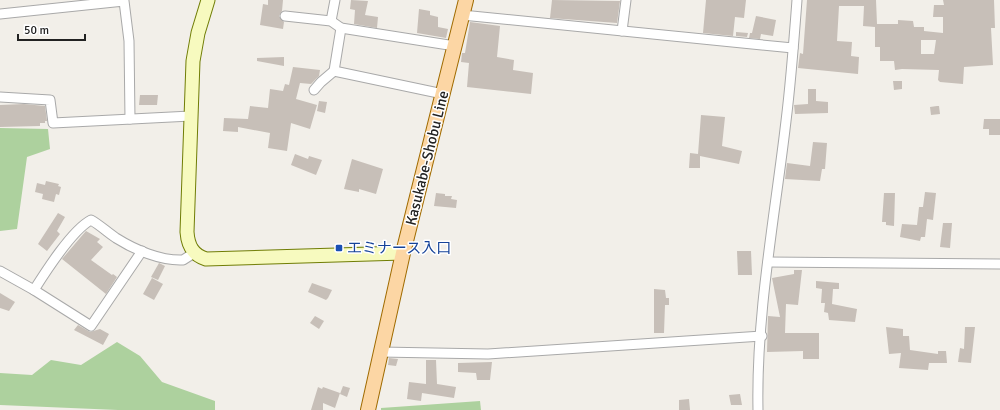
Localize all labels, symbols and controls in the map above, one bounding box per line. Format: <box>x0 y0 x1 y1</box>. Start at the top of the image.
scale bar <box>18 16 85 42</box>
text: 50 m <box>24 23 49 38</box>
street label: Kasukabe-Shobu Line <box>402 89 452 227</box>
place label: エミナース入口 <box>347 239 451 257</box>
marker: エミナース入口 <box>334 243 344 253</box>

